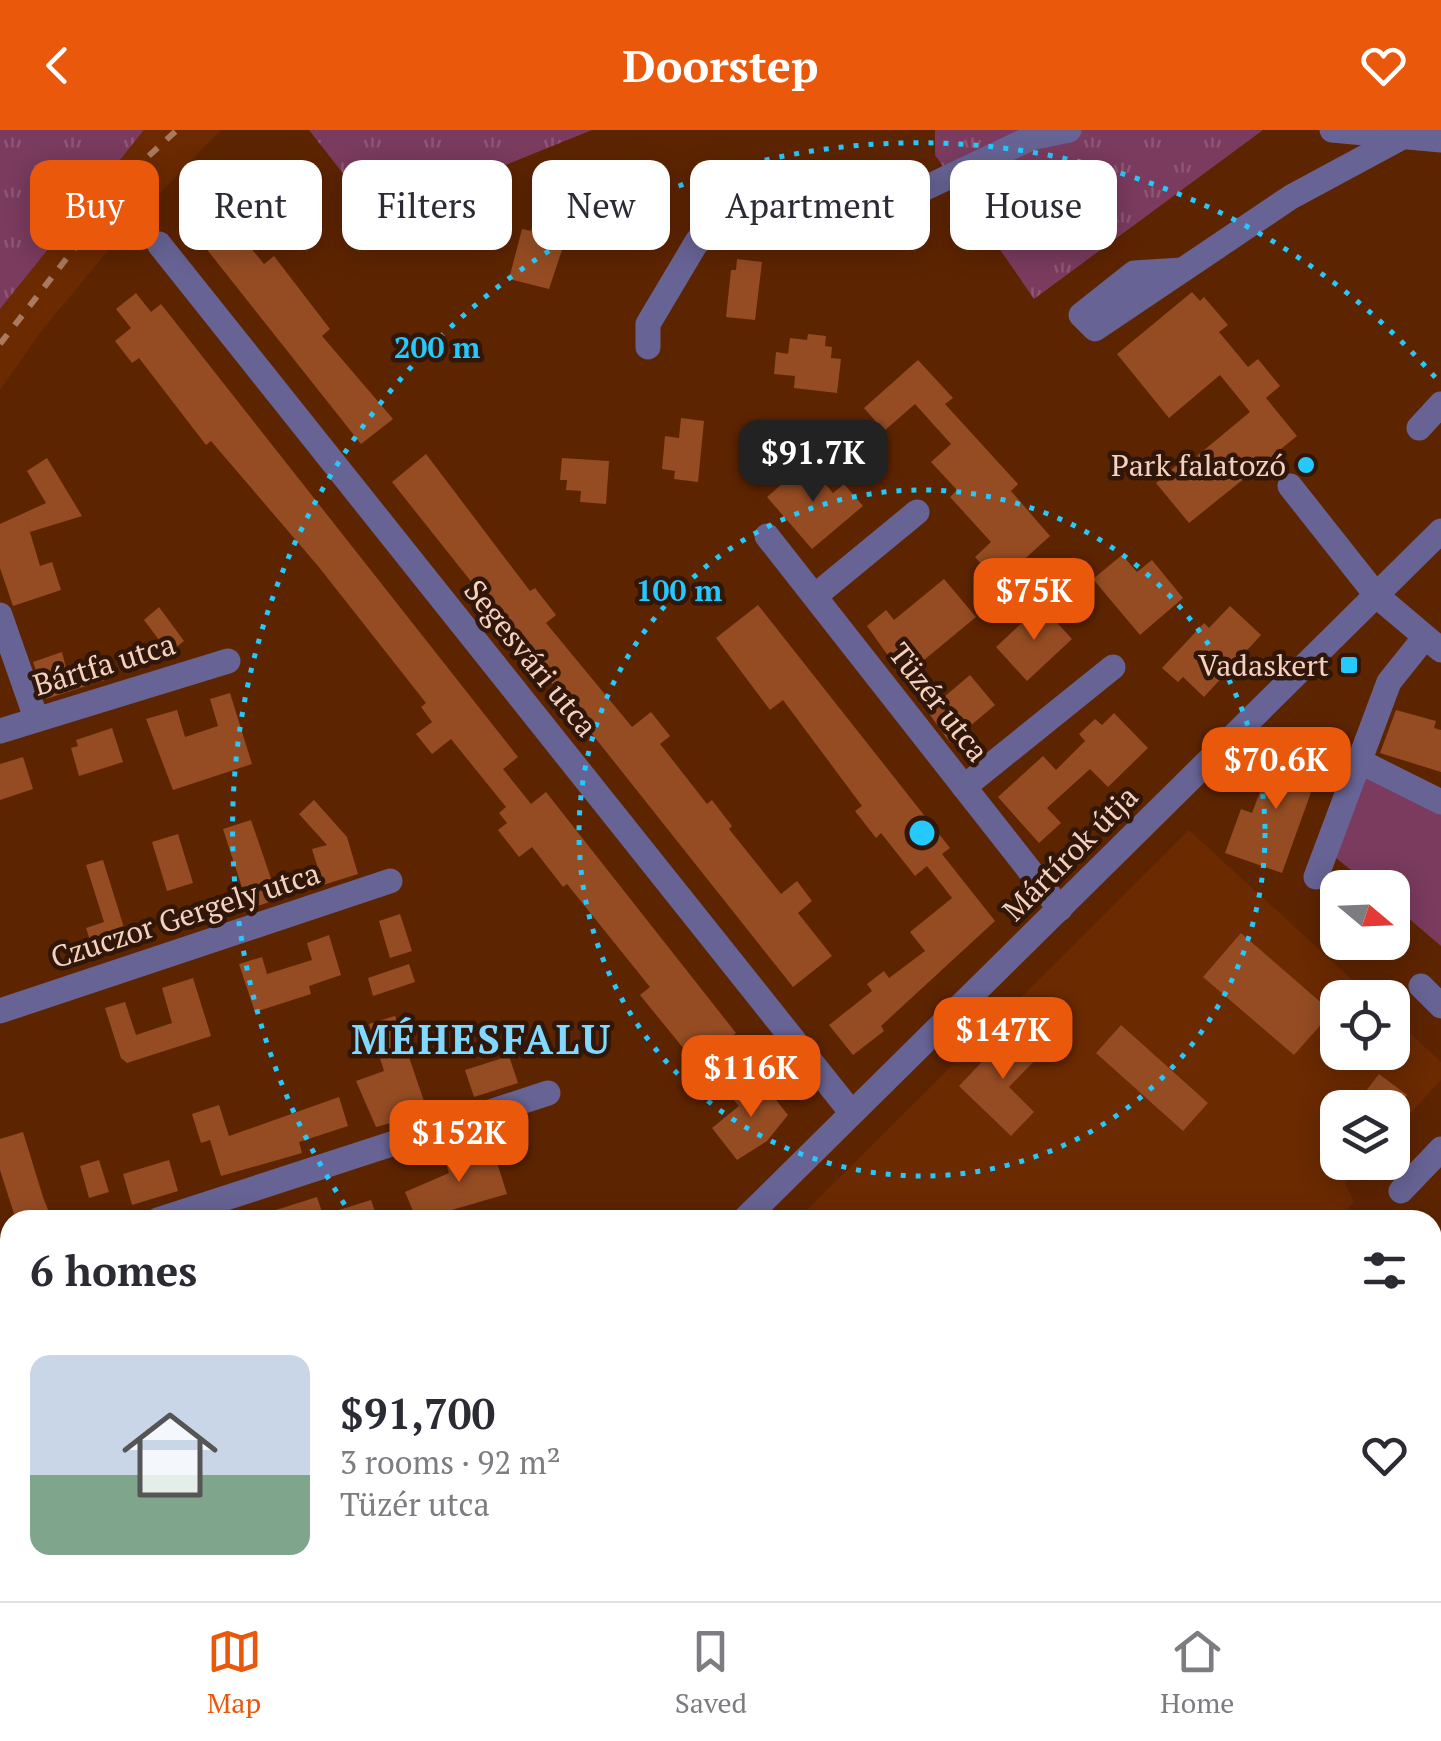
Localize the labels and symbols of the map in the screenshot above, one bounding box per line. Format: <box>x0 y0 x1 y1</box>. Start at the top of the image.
text: 200 m <box>394 327 481 367</box>
pin: $91.7K <box>732 420 894 505</box>
place label: Park falatozó <box>1111 445 1286 485</box>
marker: Park falatozó <box>1295 454 1317 476</box>
pin: $75K <box>975 558 1093 643</box>
text: 100 m <box>636 570 723 610</box>
street label: Segesvári utca <box>455 571 607 745</box>
street label: Bártfa utca <box>28 623 180 705</box>
street label: Tüzér utca <box>880 634 998 770</box>
place label: Vadaskert <box>1198 645 1329 685</box>
marker: Vadaskert <box>1338 654 1360 676</box>
pin: $70.6K <box>1195 727 1357 812</box>
street label: Mártírok útja <box>994 777 1146 929</box>
centre of rings <box>904 815 940 851</box>
street label: Czuczor Gergely utca <box>45 853 325 977</box>
north arrow <box>1320 870 1410 960</box>
pin: $147K <box>933 997 1073 1082</box>
district label: MÉHESFALU <box>351 1012 613 1065</box>
pin: $116K <box>681 1035 821 1120</box>
pin: $152K <box>389 1100 529 1185</box>

